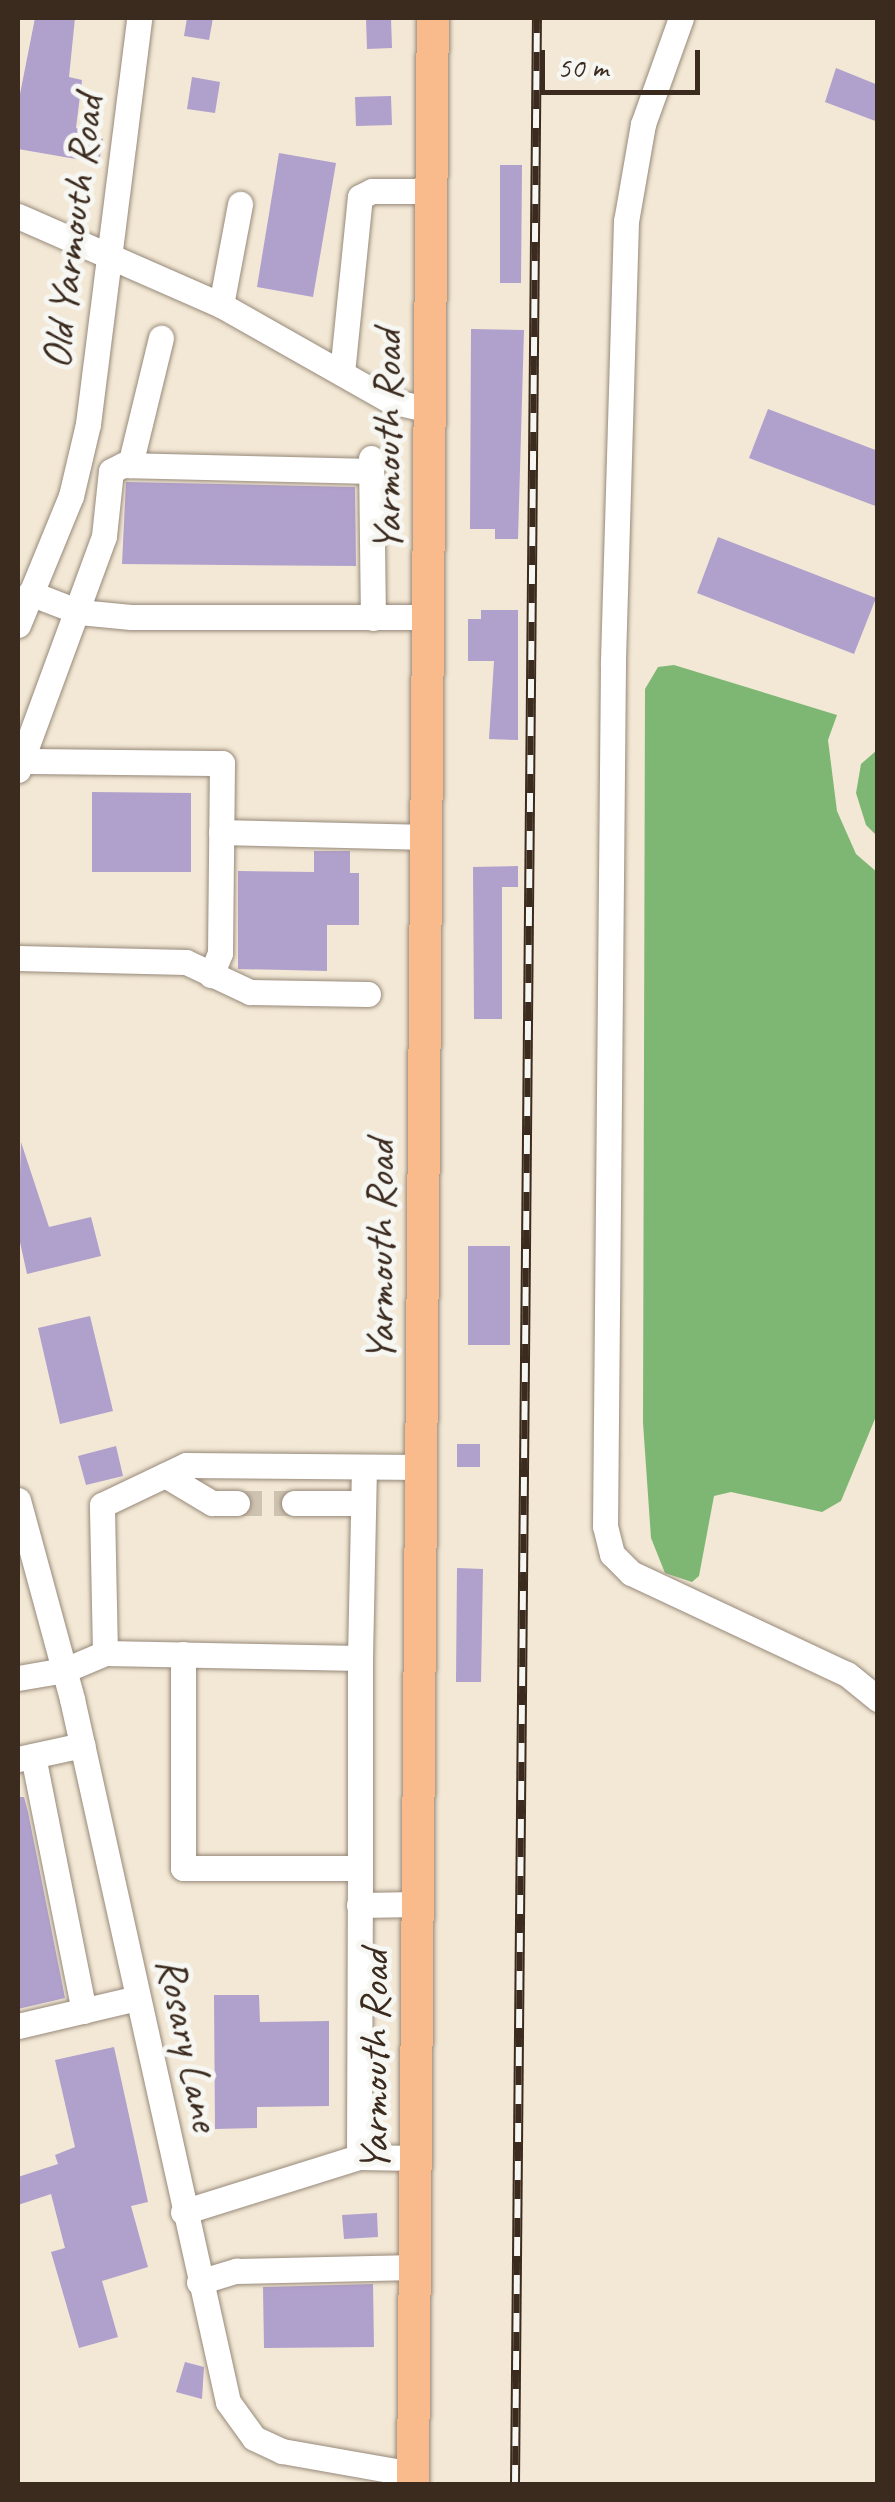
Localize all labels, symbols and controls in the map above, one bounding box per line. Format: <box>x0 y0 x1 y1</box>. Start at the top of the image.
scale bar <box>545 30 705 92</box>
text: 50 m <box>557 48 608 86</box>
street label: Old Yarmouth Road <box>31 91 115 373</box>
street label: Yarmouth Road <box>363 330 413 552</box>
street label: Yarmouth Road <box>356 1140 406 1362</box>
street label: Yarmouth Road <box>350 1950 400 2172</box>
street label: Rosary Lane <box>145 1952 231 2136</box>

